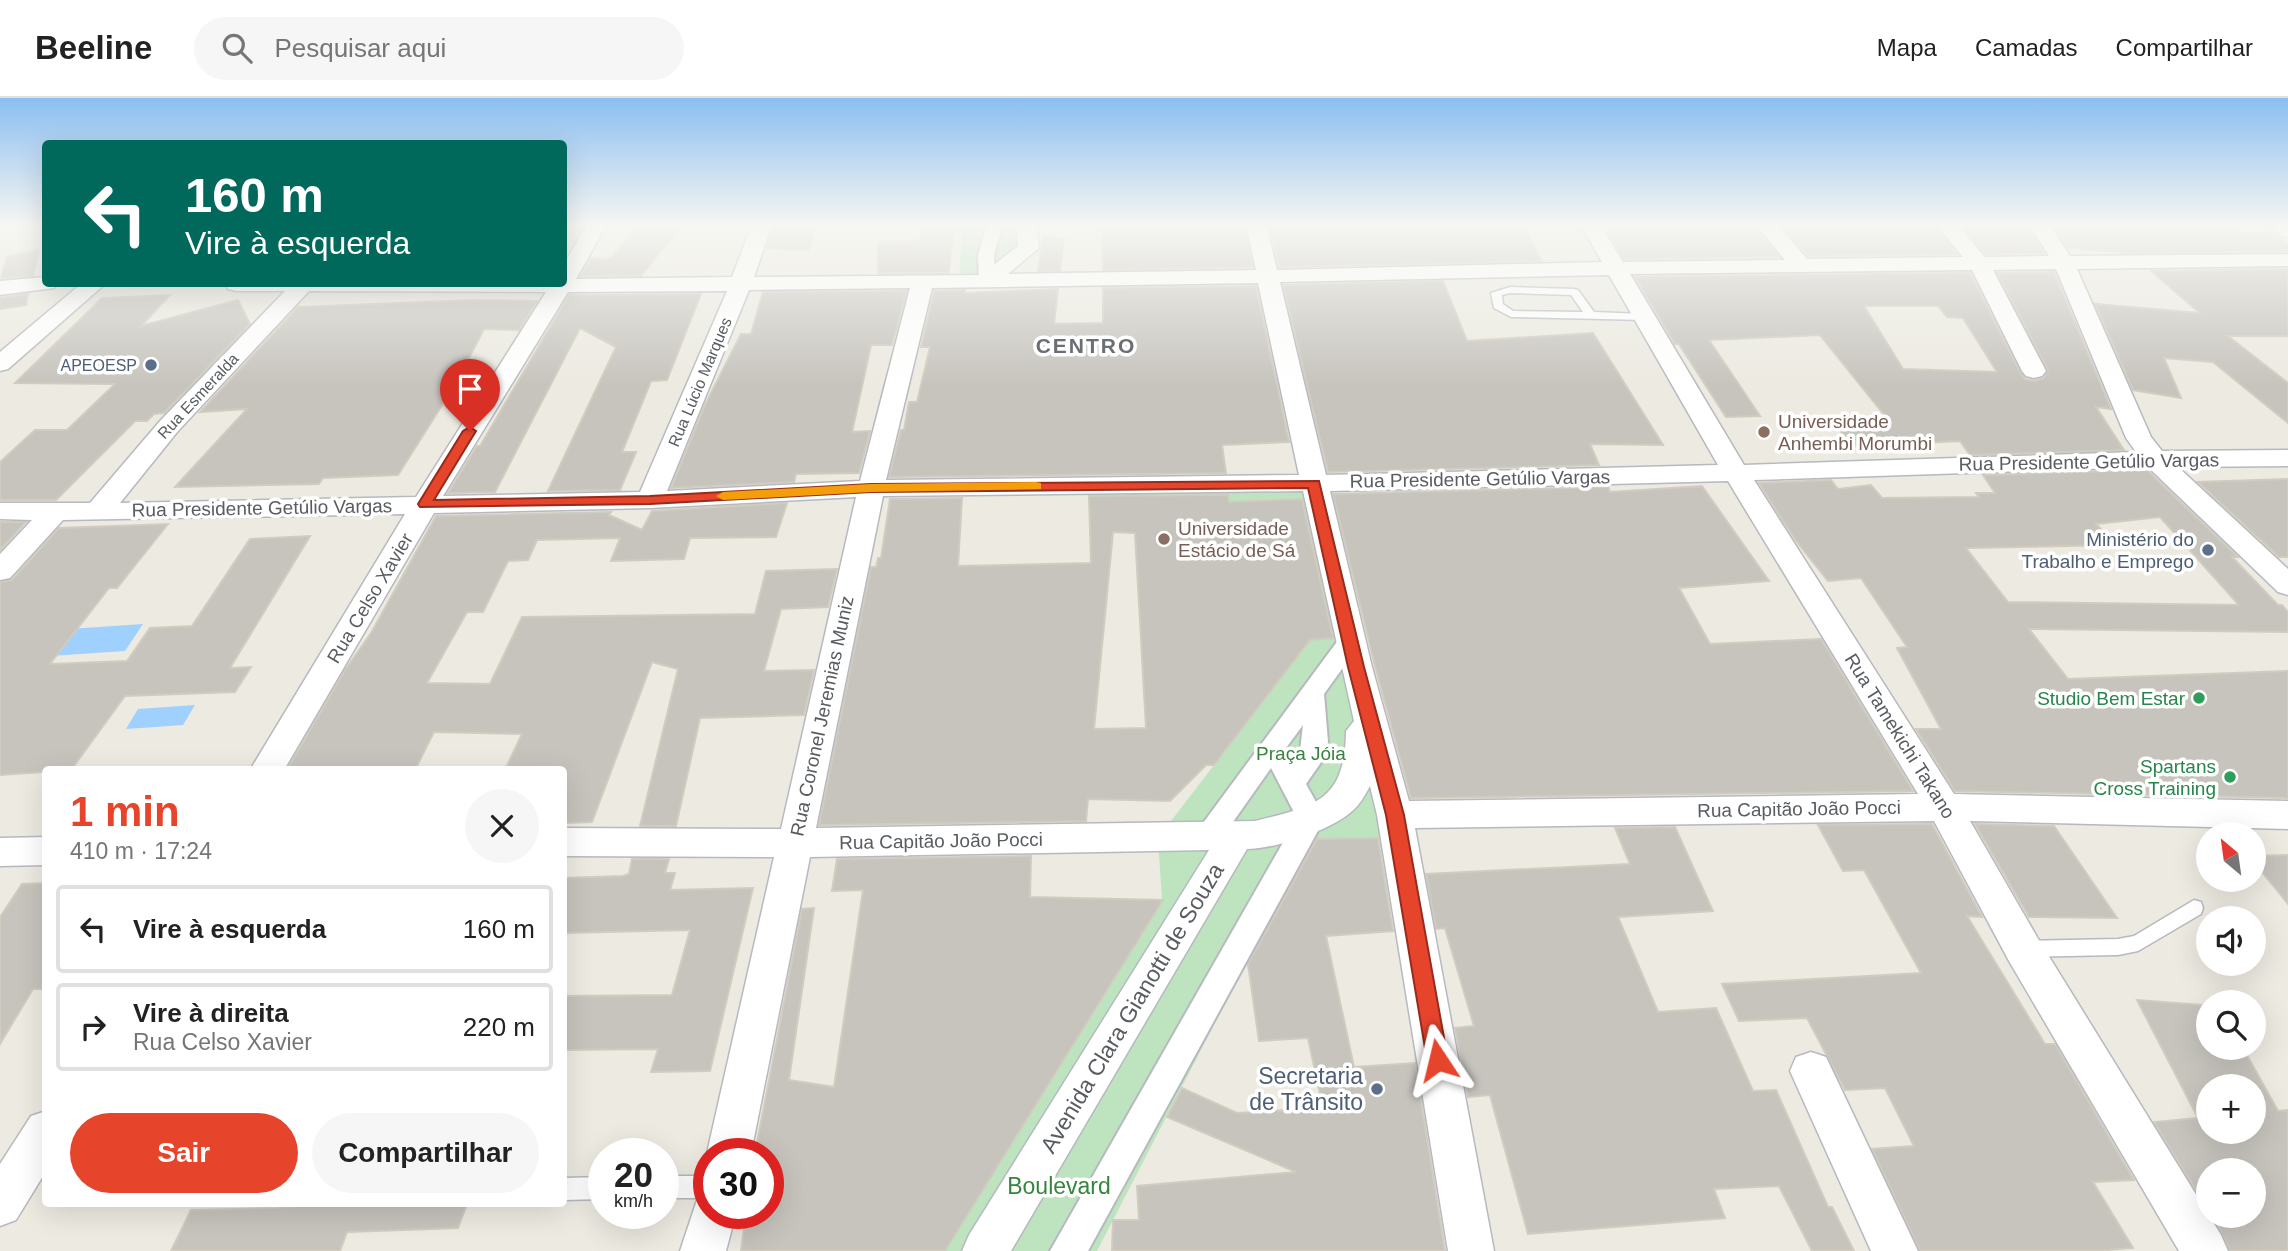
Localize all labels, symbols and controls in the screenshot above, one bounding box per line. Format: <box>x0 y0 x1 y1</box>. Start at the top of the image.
search box <box>194 17 684 80</box>
text: Beeline <box>35 29 152 66</box>
icon: search <box>218 29 256 67</box>
text: Pesquisar aqui <box>274 33 446 63</box>
text: Mapa <box>1877 34 1937 61</box>
text: Camadas <box>1975 34 2078 61</box>
text: Compartilhar <box>2116 34 2253 61</box>
icon: left <box>70 168 161 259</box>
text: 160 m <box>185 168 324 222</box>
text: Vire à esquerda <box>185 225 410 261</box>
street label: Rua Lúcio Marques <box>665 315 735 449</box>
district label: CENTRO <box>1036 334 1136 357</box>
street label: Rua Esmeralda <box>154 350 242 442</box>
place label: APEOESP <box>61 357 137 374</box>
marker: APEOESP <box>143 357 159 373</box>
pin <box>440 359 500 431</box>
icon: arrive <box>451 370 489 408</box>
place label: Universidade Anhembi Morumbi <box>1778 411 1932 454</box>
marker: Universidade Anhembi Morumbi <box>1756 424 1772 440</box>
street label: Rua Presidente Getúlio Vargas <box>1959 449 2219 475</box>
street label: Rua Presidente Getúlio Vargas <box>1350 466 1610 492</box>
street label: Rua Presidente Getúlio Vargas <box>132 495 392 521</box>
place label: Universidade Estácio de Sá <box>1178 518 1296 561</box>
street label: Rua Celso Xavier <box>323 529 417 667</box>
place label: Ministério do Trabalho e Emprego <box>2021 529 2194 572</box>
marker: Universidade Estácio de Sá <box>1156 531 1172 547</box>
marker: Ministério do Trabalho e Emprego <box>2200 542 2216 558</box>
street label: Rua Coronel Jeremias Muniz <box>786 594 858 838</box>
street label: Rua Tamekichi Takano <box>1841 650 1959 822</box>
place label: Studio Bem Estar <box>2037 688 2186 709</box>
marker: Studio Bem Estar <box>2191 690 2207 706</box>
park label: Praça Jóia <box>1256 743 1346 764</box>
place label: Spartans Cross Training <box>2094 756 2216 799</box>
marker: Spartans Cross Training <box>2222 769 2238 785</box>
text: 1 min <box>70 788 180 835</box>
button: close <box>465 789 539 863</box>
street label: Rua Capitão João Pocci <box>1697 797 1901 821</box>
north arrow <box>2196 822 2266 892</box>
map controls <box>2196 822 2266 1228</box>
street label: Rua Capitão João Pocci <box>839 829 1043 853</box>
text: 410 m · 17:24 <box>70 838 212 864</box>
street label: Avenida Clara Gianotti de Souza <box>1035 858 1229 1158</box>
button: sound <box>2196 906 2266 976</box>
icon: left <box>74 910 112 948</box>
text: Vire à esquerda <box>133 914 326 944</box>
text: 160 m <box>463 914 535 944</box>
button: search <box>2196 990 2266 1060</box>
text: Vire à direita <box>133 998 289 1028</box>
icon: right <box>74 1008 112 1046</box>
text: 220 m <box>463 1012 535 1042</box>
position arrow <box>1401 1023 1475 1097</box>
text: Rua Celso Xavier <box>133 1029 312 1055</box>
place label: Secretaria de Trânsito <box>1249 1063 1363 1115</box>
button: + <box>2196 1074 2266 1144</box>
marker: Secretaria de Trânsito <box>1369 1081 1385 1097</box>
button: Sair <box>70 1113 298 1193</box>
button: Compartilhar <box>312 1113 539 1193</box>
speed limit sign: 30 <box>693 1138 784 1229</box>
text: 20 <box>614 1155 653 1194</box>
button: − <box>2196 1158 2266 1228</box>
park label: Boulevard <box>1007 1173 1111 1199</box>
text: km/h <box>614 1191 653 1211</box>

